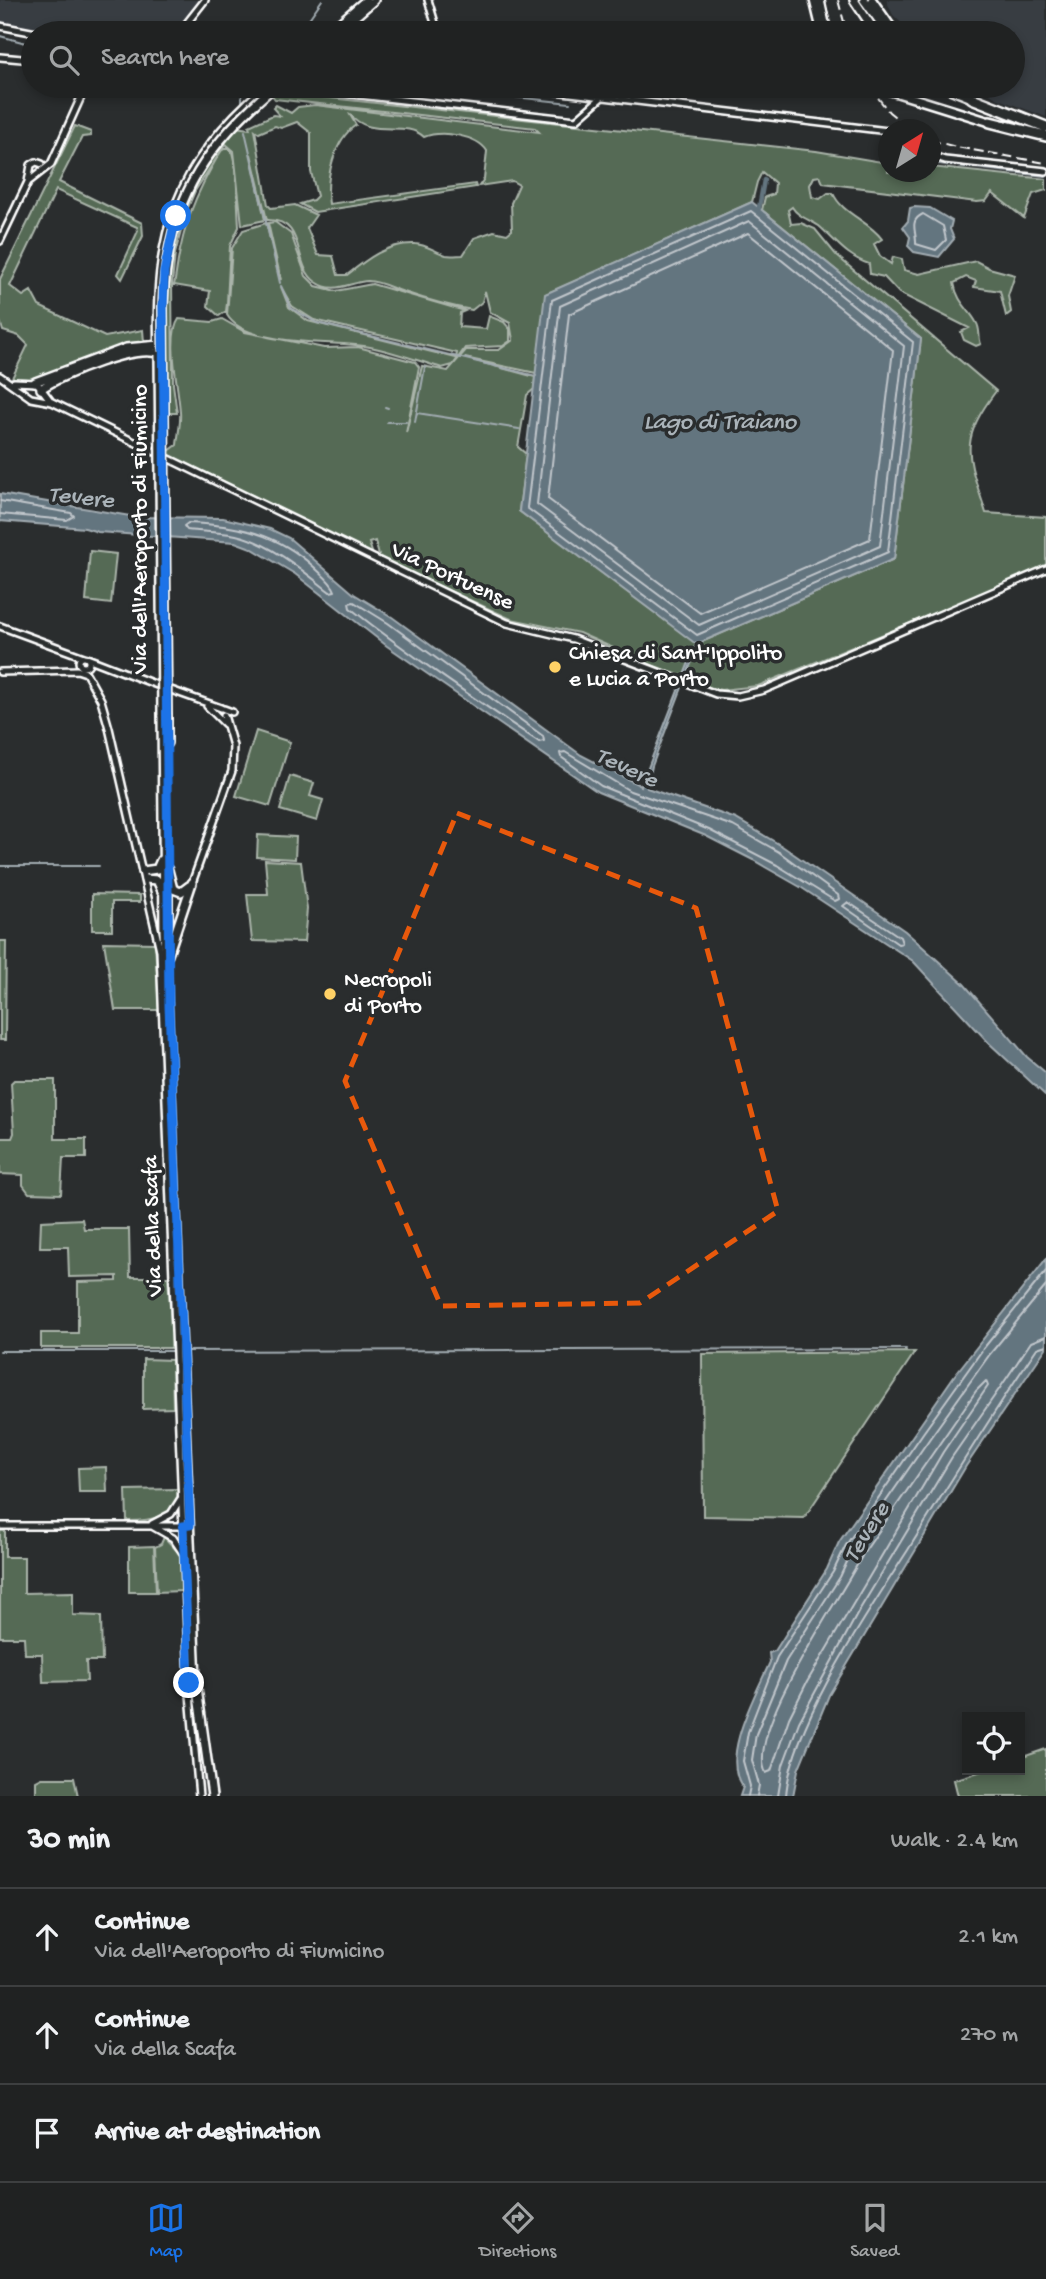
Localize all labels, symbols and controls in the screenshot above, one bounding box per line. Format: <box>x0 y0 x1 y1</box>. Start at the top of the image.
search box <box>21 21 1025 98</box>
icon: search <box>45 41 83 79</box>
text: Search here <box>101 44 229 75</box>
north arrow <box>878 119 941 182</box>
route start <box>160 200 191 231</box>
street label: Via dell'Aeroporto di Fiumicino <box>128 384 155 675</box>
water label: Lago di Traiano <box>644 409 798 438</box>
water label: Tevere <box>47 481 117 517</box>
street label: Via Portuense <box>386 536 519 618</box>
place label: Chiesa di Sant'Ippolito e Lucia a Porto <box>569 641 782 694</box>
marker: Chiesa di Sant'Ippolito e Lucia a Porto <box>547 659 563 675</box>
water label: Tevere <box>590 742 663 797</box>
place label: Necropoli di Porto <box>344 968 432 1021</box>
marker: Necropoli di Porto <box>322 986 338 1002</box>
street label: Via della Scafa <box>138 1154 170 1298</box>
water label: Tevere <box>838 1496 898 1568</box>
route end <box>173 1667 204 1698</box>
map controls <box>962 1712 1025 1775</box>
button: locate <box>962 1712 1025 1775</box>
text: 30 min <box>28 1824 110 1859</box>
text: Walk · 2.4 km <box>891 1828 1018 1855</box>
text: Continue <box>95 1908 189 1939</box>
icon: ahead <box>28 1918 66 1956</box>
text: 2.1 km <box>958 1924 1018 1951</box>
text: Via dell'Aeroporto di Fiumicino <box>95 1939 384 1966</box>
text: Continue <box>95 2006 189 2037</box>
icon: ahead <box>28 2016 66 2054</box>
text: 270 m <box>960 2022 1018 2049</box>
text: Via della Scafa <box>95 2037 236 2064</box>
icon: arrive <box>28 2114 66 2152</box>
text: Arrive at destination <box>95 2118 320 2149</box>
tab: Map <box>147 2199 185 2264</box>
tab: Directions <box>479 2199 556 2264</box>
tab: Saved <box>850 2199 899 2264</box>

